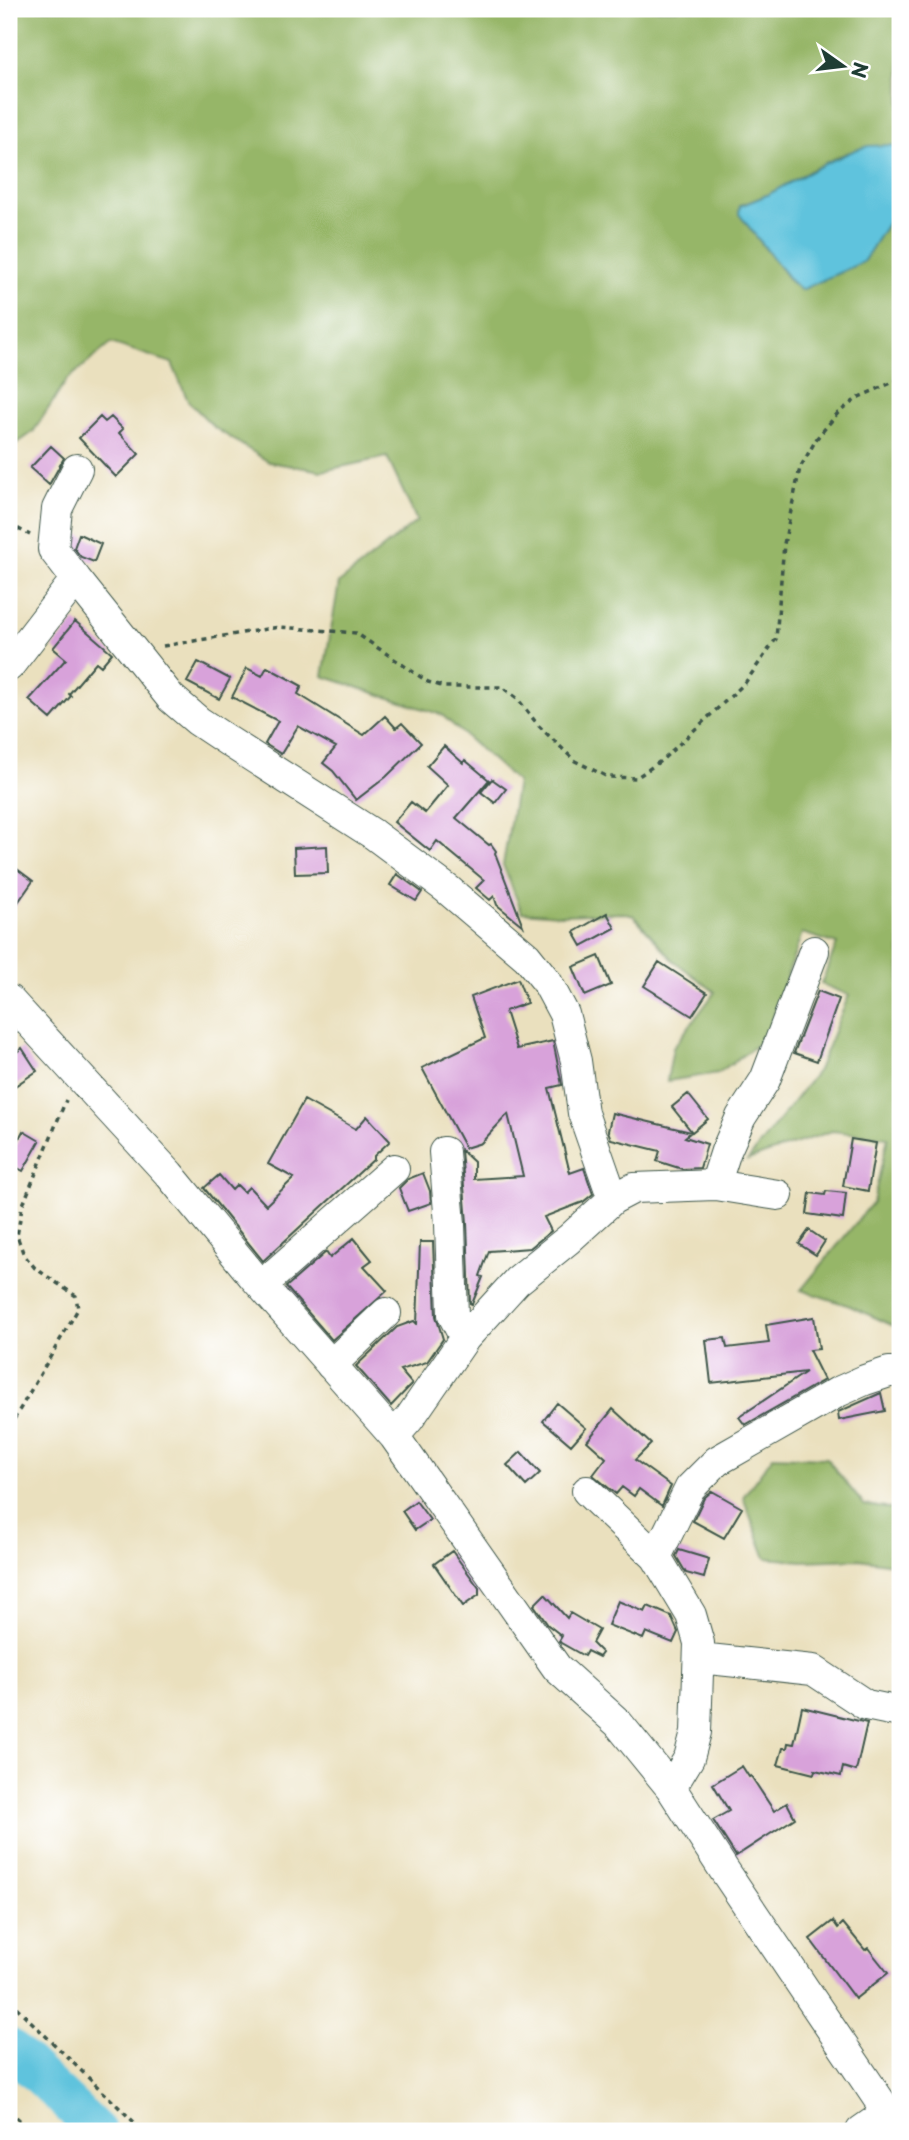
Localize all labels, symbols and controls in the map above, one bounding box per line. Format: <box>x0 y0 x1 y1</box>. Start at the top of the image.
north arrow <box>808 32 878 102</box>
text: N <box>845 60 876 81</box>

